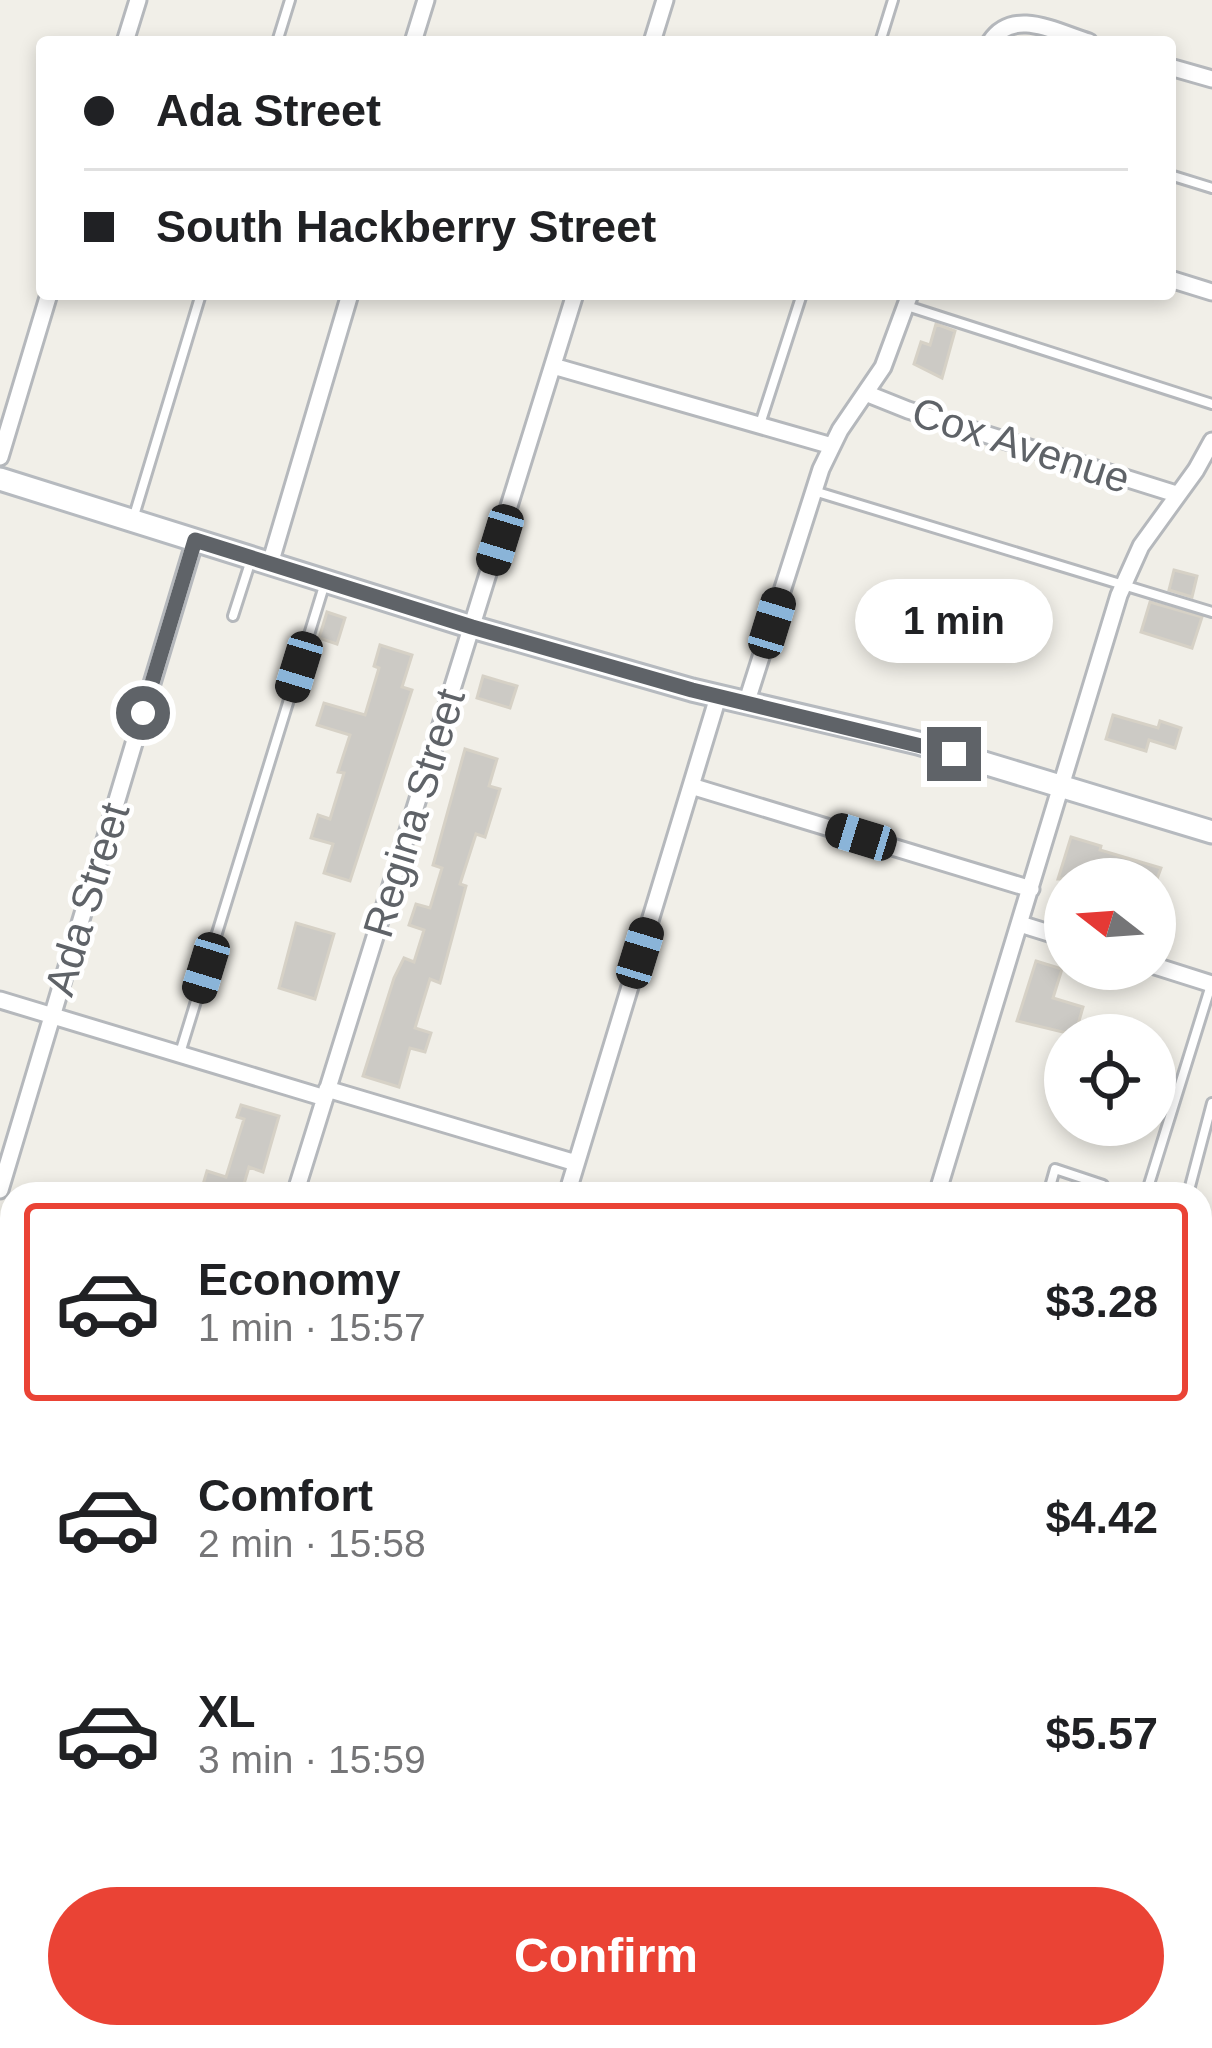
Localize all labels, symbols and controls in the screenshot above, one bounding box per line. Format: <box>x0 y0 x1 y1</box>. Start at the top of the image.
text: Ada Street <box>156 85 381 136</box>
text: South Hackberry Street <box>156 201 656 252</box>
street label: Cox Avenue <box>906 388 1136 502</box>
car <box>472 500 528 580</box>
callout: 1 min <box>855 580 1053 664</box>
car <box>744 583 800 663</box>
text: 1 min <box>903 599 1005 642</box>
car <box>271 627 327 707</box>
street label: Regina Street <box>354 683 474 943</box>
route start <box>116 686 170 740</box>
route end <box>927 727 981 781</box>
street label: Ada Street <box>36 797 139 1001</box>
car <box>821 809 901 865</box>
north arrow <box>1044 858 1176 990</box>
map controls <box>1044 858 1176 1146</box>
car <box>612 913 668 993</box>
car <box>178 928 234 1008</box>
button: locate <box>1044 1014 1176 1146</box>
icon: car <box>54 1248 162 1356</box>
text: Economy <box>198 1254 401 1305</box>
text: $3.28 <box>1045 1276 1158 1327</box>
text: 1 min · 15:57 <box>198 1306 426 1349</box>
icon: car <box>54 1464 162 1572</box>
text: Comfort <box>198 1470 373 1521</box>
text: $4.42 <box>1045 1492 1158 1543</box>
text: 2 min · 15:58 <box>198 1522 426 1565</box>
icon: car <box>54 1680 162 1788</box>
text: XL <box>198 1686 256 1737</box>
text: $5.57 <box>1045 1708 1158 1759</box>
text: 3 min · 15:59 <box>198 1738 426 1781</box>
button: Confirm <box>48 1887 1164 2025</box>

